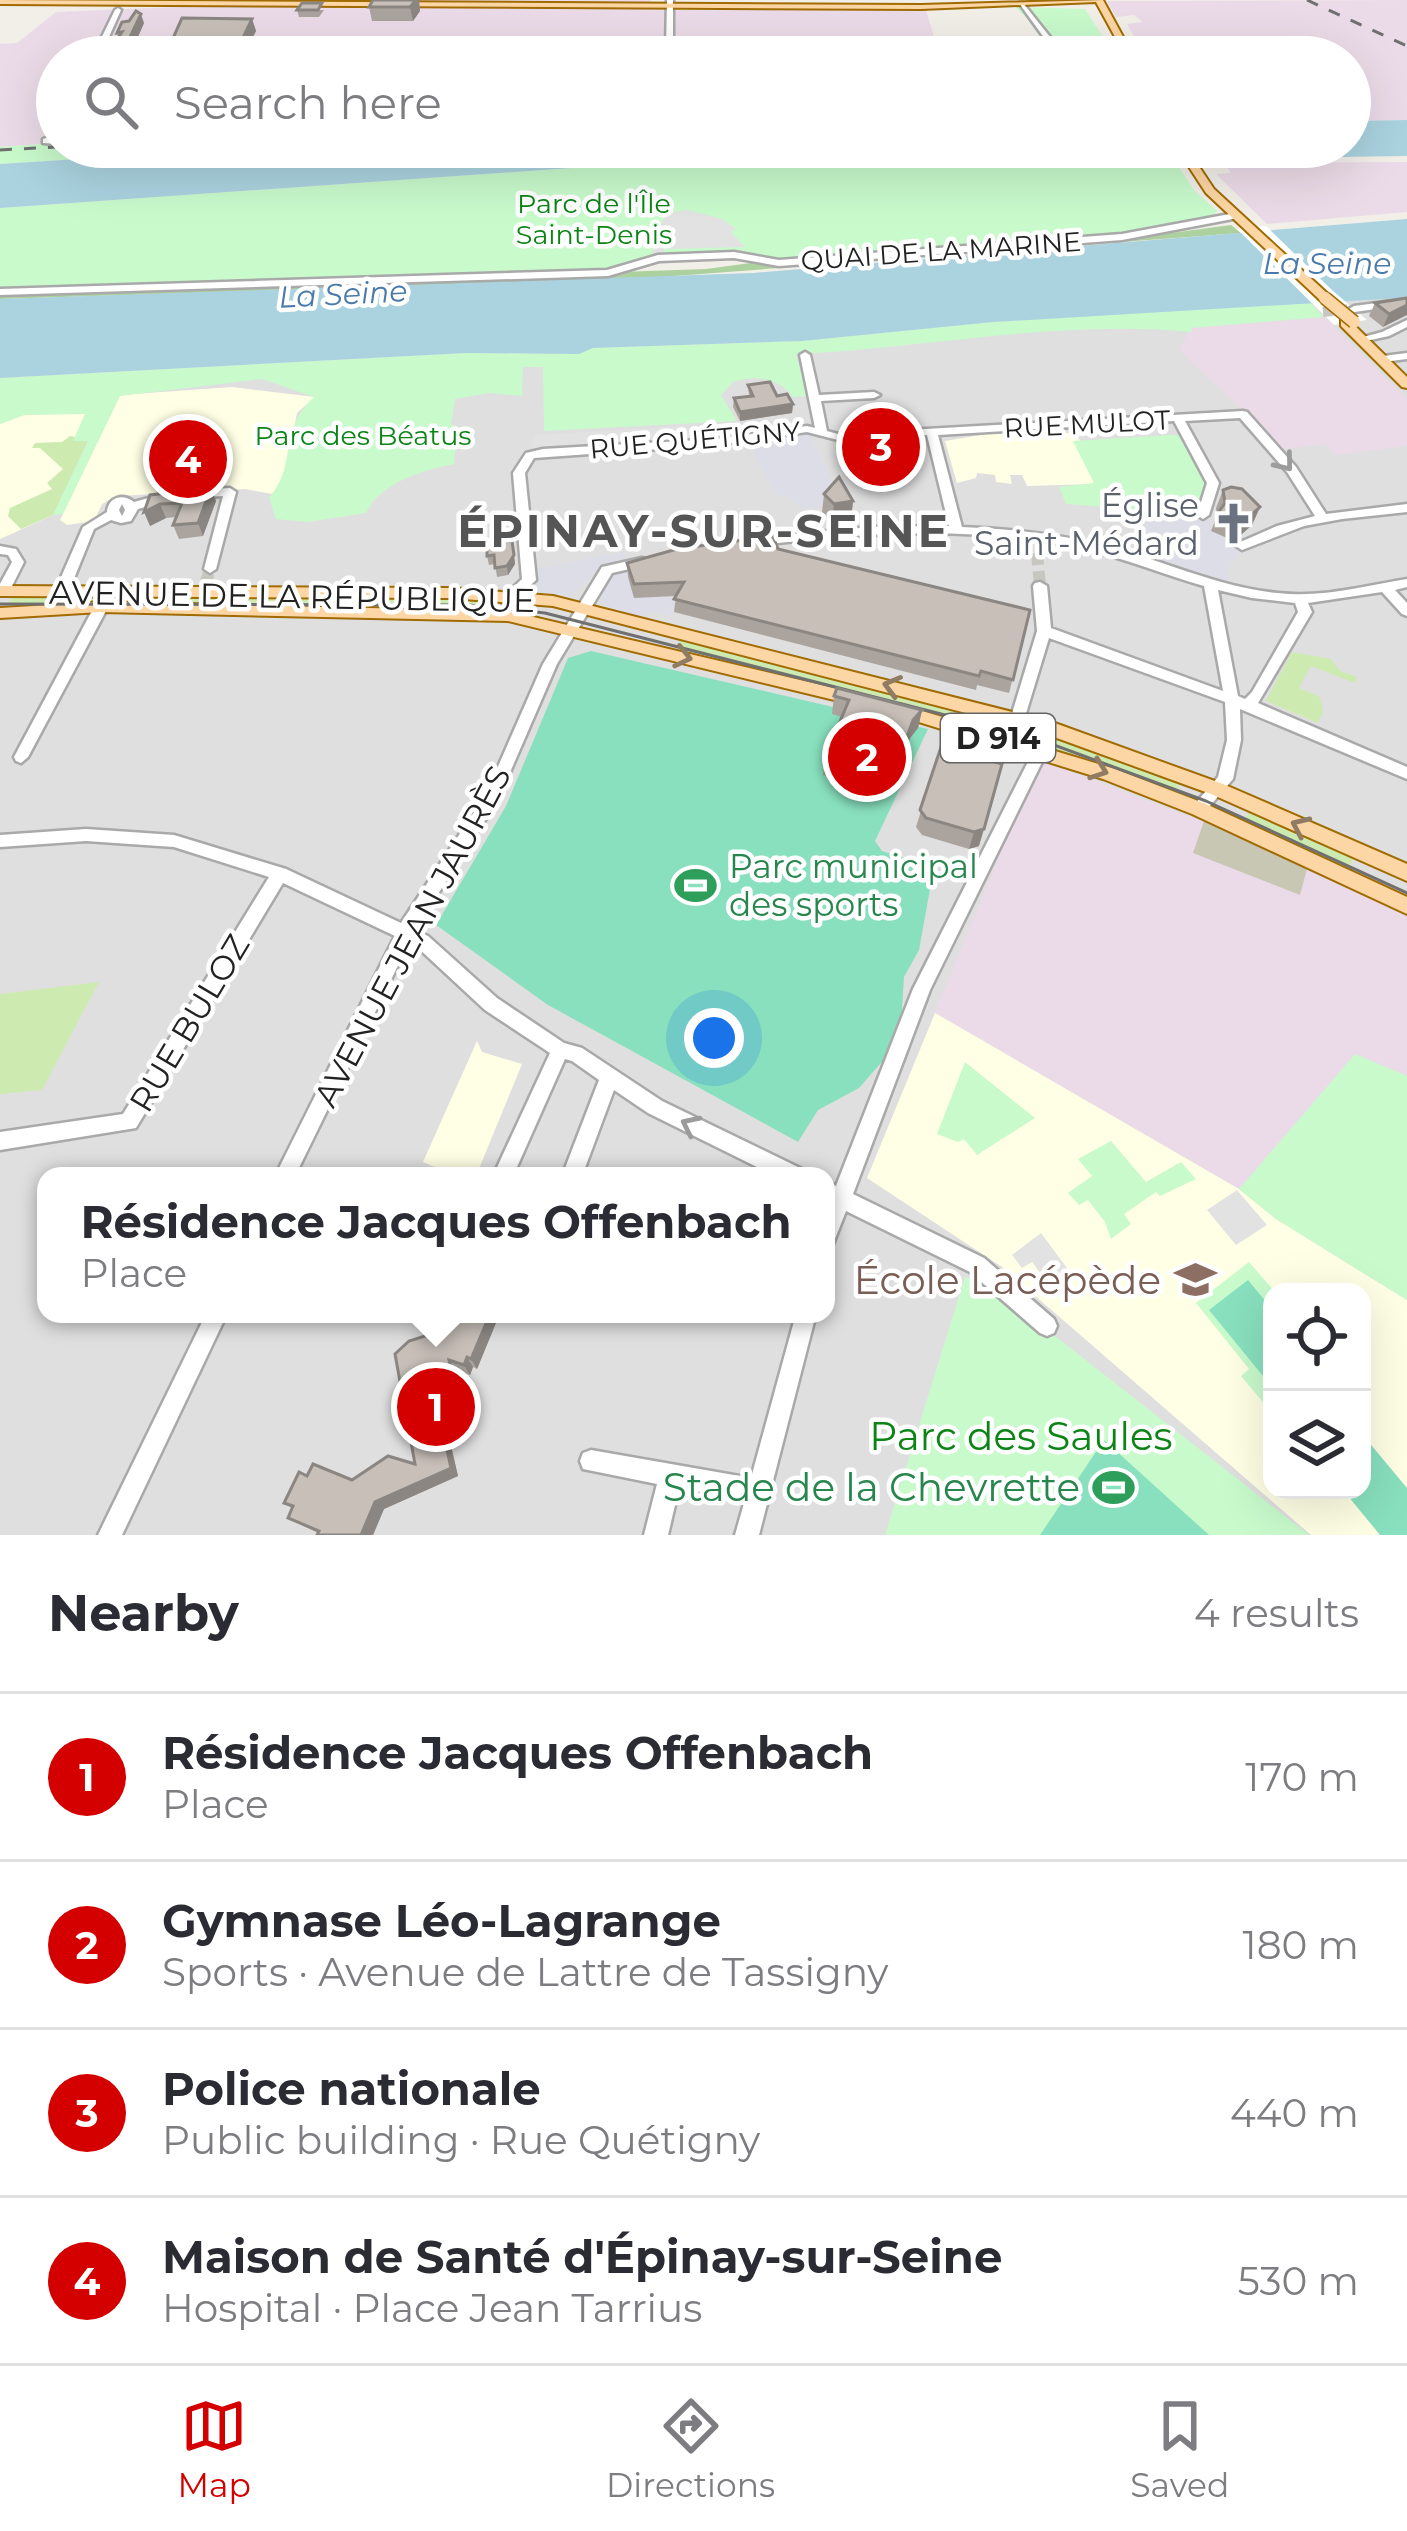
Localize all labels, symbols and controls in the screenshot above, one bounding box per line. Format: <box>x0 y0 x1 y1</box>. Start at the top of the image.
search box <box>36 36 1371 168</box>
icon: search <box>78 69 144 135</box>
text: Search here <box>174 75 442 130</box>
park label: Parc de l'Île Saint-Denis <box>516 187 672 251</box>
street label: QUAI DE LA MARINE <box>800 225 1082 277</box>
water label: La Seine <box>1263 245 1391 282</box>
water label: La Seine <box>278 272 408 316</box>
pin: 3 <box>842 402 920 492</box>
street label: RUE MULOT <box>1003 403 1172 445</box>
pin: 4 <box>149 414 227 504</box>
street label: RUE QUÉTIGNY <box>588 414 803 466</box>
park label: Parc des Béatus <box>254 419 472 452</box>
one-way arrow <box>1271 449 1292 471</box>
place label: Église Saint-Médard <box>974 485 1199 563</box>
church icon: Église Saint-Médard <box>1210 501 1256 547</box>
district label: ÉPINAY-SUR-SEINE <box>457 503 951 558</box>
street label: AVENUE DE LA RÉPUBLIQUE <box>49 572 535 620</box>
one-way arrow <box>672 643 692 668</box>
one-way arrow <box>882 676 903 701</box>
pin: 2 <box>828 712 906 802</box>
road number: D 914 <box>941 714 1055 762</box>
one-way arrow <box>1087 756 1108 780</box>
street label: AVENUE JEAN JAURÈS <box>305 759 519 1113</box>
one-way arrow <box>1291 816 1312 840</box>
place label: Parc municipal des sports <box>729 846 978 924</box>
sports icon: Parc municipal des sports <box>672 862 718 908</box>
street label: RUE BULOZ <box>120 927 258 1119</box>
your location <box>684 1008 744 1068</box>
one-way arrow <box>681 1115 702 1139</box>
popup <box>37 1167 835 1323</box>
text: Résidence Jacques Offenbach <box>80 1194 792 1249</box>
text: Place <box>80 1249 187 1297</box>
place label: École Lacépède <box>854 1256 1161 1304</box>
school or university icon: École Lacépède <box>1172 1257 1218 1303</box>
map controls <box>1263 1283 1371 1499</box>
button: locate <box>1263 1283 1371 1391</box>
pin: 1 <box>397 1362 475 1452</box>
button: layers <box>1263 1391 1371 1499</box>
park label: Parc des Saules <box>869 1412 1173 1460</box>
place label: Stade de la Chevrette <box>663 1463 1080 1511</box>
sports icon: Stade de la Chevrette <box>1091 1464 1137 1510</box>
text: Nearby <box>48 1582 239 1644</box>
text: 4 results <box>1194 1589 1359 1637</box>
text: Résidence Jacques Offenbach <box>162 1725 873 1780</box>
text: 1 <box>79 1753 95 1801</box>
text: 170 m <box>1245 1753 1359 1801</box>
text: Place <box>162 1780 269 1828</box>
text: Gymnase Léo-Lagrange <box>162 1893 721 1948</box>
text: 2 <box>75 1921 99 1969</box>
text: 180 m <box>1243 1921 1359 1969</box>
text: Sports · Avenue de Lattre de Tassigny <box>162 1948 888 1996</box>
text: Police nationale <box>162 2061 541 2116</box>
text: 3 <box>75 2089 99 2137</box>
text: 440 m <box>1230 2089 1359 2137</box>
text: Public building · Rue Quétigny <box>162 2116 760 2164</box>
text: Maison de Santé d'Épinay-sur-Seine <box>162 2229 1002 2284</box>
text: 4 <box>74 2257 100 2305</box>
text: 530 m <box>1238 2257 1359 2305</box>
text: Hospital · Place Jean Tarrius <box>162 2284 702 2332</box>
tab: Map <box>178 2393 251 2505</box>
tab: Directions <box>606 2393 775 2505</box>
tab: Saved <box>1130 2393 1229 2505</box>

